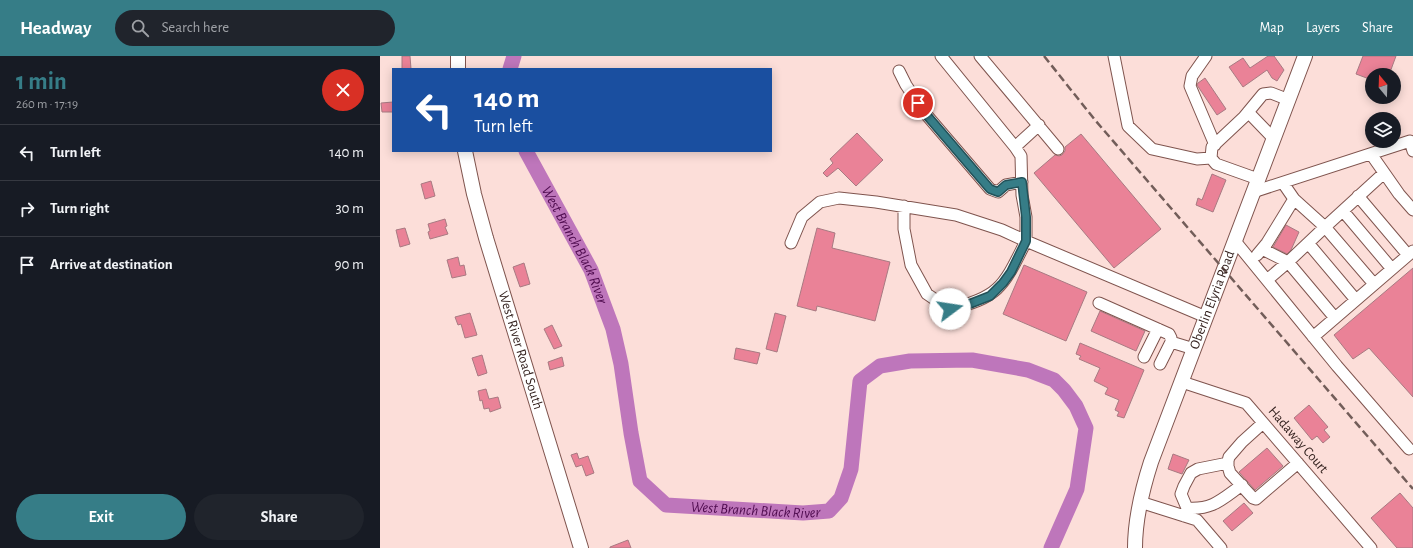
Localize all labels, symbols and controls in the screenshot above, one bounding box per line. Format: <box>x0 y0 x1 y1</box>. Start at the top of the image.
search box <box>115 10 395 46</box>
icon: search <box>129 17 151 39</box>
text: Headway <box>20 19 91 38</box>
text: Search here <box>161 20 229 35</box>
text: Map <box>1259 21 1284 35</box>
text: Layers <box>1306 21 1340 35</box>
text: Share <box>1362 21 1393 35</box>
north arrow <box>1365 68 1401 104</box>
map controls <box>1365 68 1401 148</box>
button: close <box>322 69 364 111</box>
text: 1 min <box>16 70 67 94</box>
icon: left <box>408 84 460 136</box>
text: 140 m <box>474 85 540 113</box>
pin <box>901 86 935 120</box>
icon: arrive <box>907 92 929 114</box>
text: 260 m · 17:19 <box>16 98 78 111</box>
button: layers <box>1365 112 1401 148</box>
text: Turn left <box>474 118 533 136</box>
icon: left <box>16 142 38 164</box>
text: Turn left <box>50 145 101 160</box>
text: 140 m <box>329 145 364 160</box>
water label: West Branch Black River <box>539 184 611 307</box>
icon: right <box>16 198 38 220</box>
text: Turn right <box>50 201 109 216</box>
text: 30 m <box>335 201 364 216</box>
street label: Oberlin Elyria Road <box>1187 249 1237 351</box>
icon: arrive <box>16 254 38 276</box>
text: Arrive at destination <box>50 257 173 272</box>
text: 90 m <box>335 257 364 272</box>
position arrow <box>929 288 971 330</box>
street label: West River Road South <box>496 290 545 411</box>
street label: Hadaway Court <box>1266 404 1331 476</box>
button: Exit <box>16 494 186 540</box>
button: Share <box>194 494 364 540</box>
water label: West Branch Black River <box>690 499 822 521</box>

